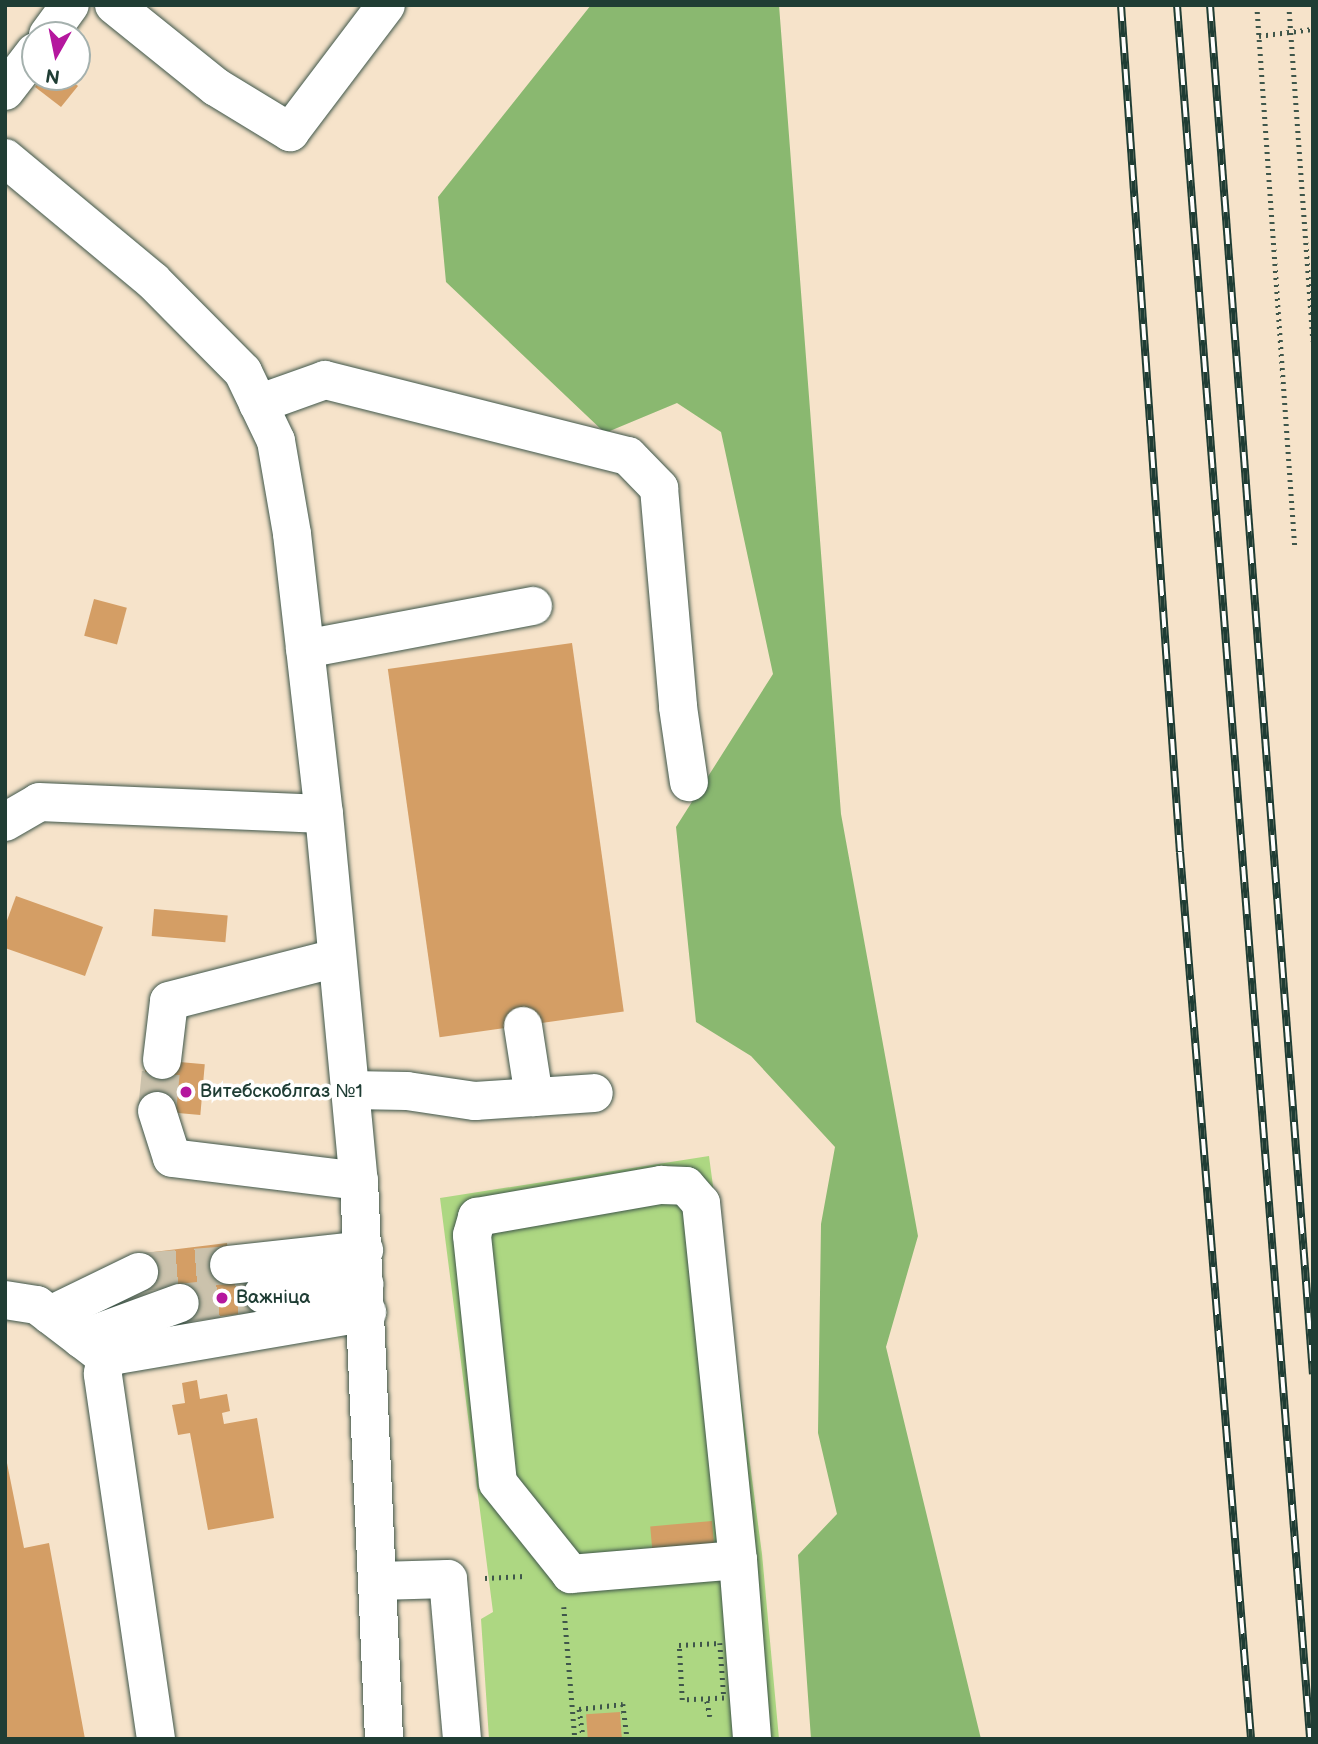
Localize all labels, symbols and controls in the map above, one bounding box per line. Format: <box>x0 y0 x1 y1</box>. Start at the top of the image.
north arrow <box>21 21 91 91</box>
text: N <box>44 63 62 88</box>
place label: Витебскоблгаз №1 <box>200 1081 363 1103</box>
marker: Витебскоблгаз №1 <box>178 1084 194 1100</box>
place label: Важніца <box>236 1287 310 1309</box>
marker: Важніца <box>214 1290 230 1306</box>

